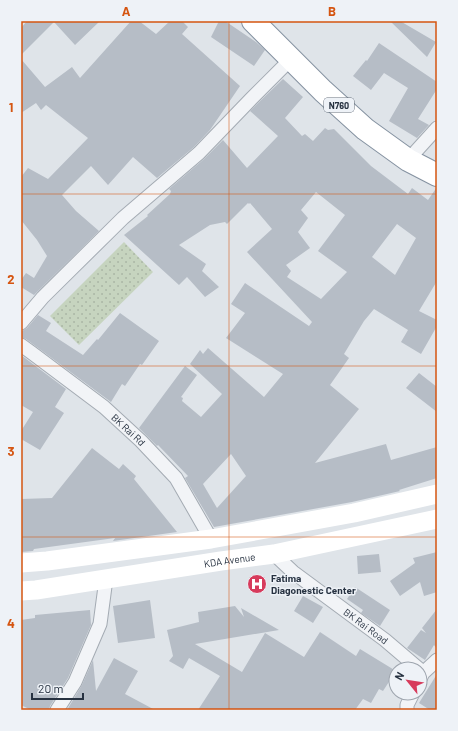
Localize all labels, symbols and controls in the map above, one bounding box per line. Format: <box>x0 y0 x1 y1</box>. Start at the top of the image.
text: A <box>122 3 131 19</box>
text: B <box>328 3 336 19</box>
road number: N760 <box>324 98 354 112</box>
text: 1 <box>9 99 13 115</box>
text: 2 <box>7 271 15 287</box>
street label: BK Rai Rd <box>109 411 148 448</box>
text: 3 <box>7 443 15 459</box>
street label: KDA Avenue <box>203 551 256 570</box>
place label: Fatima Diagonestic Center <box>271 572 356 596</box>
hospital icon: Fatima Diagonestic Center <box>246 573 268 595</box>
street label: BK Rai Road <box>341 606 391 646</box>
text: 4 <box>7 615 15 631</box>
north arrow <box>388 661 428 701</box>
text: N <box>391 669 406 682</box>
scale bar <box>32 675 83 701</box>
text: 20 m <box>38 681 64 695</box>

